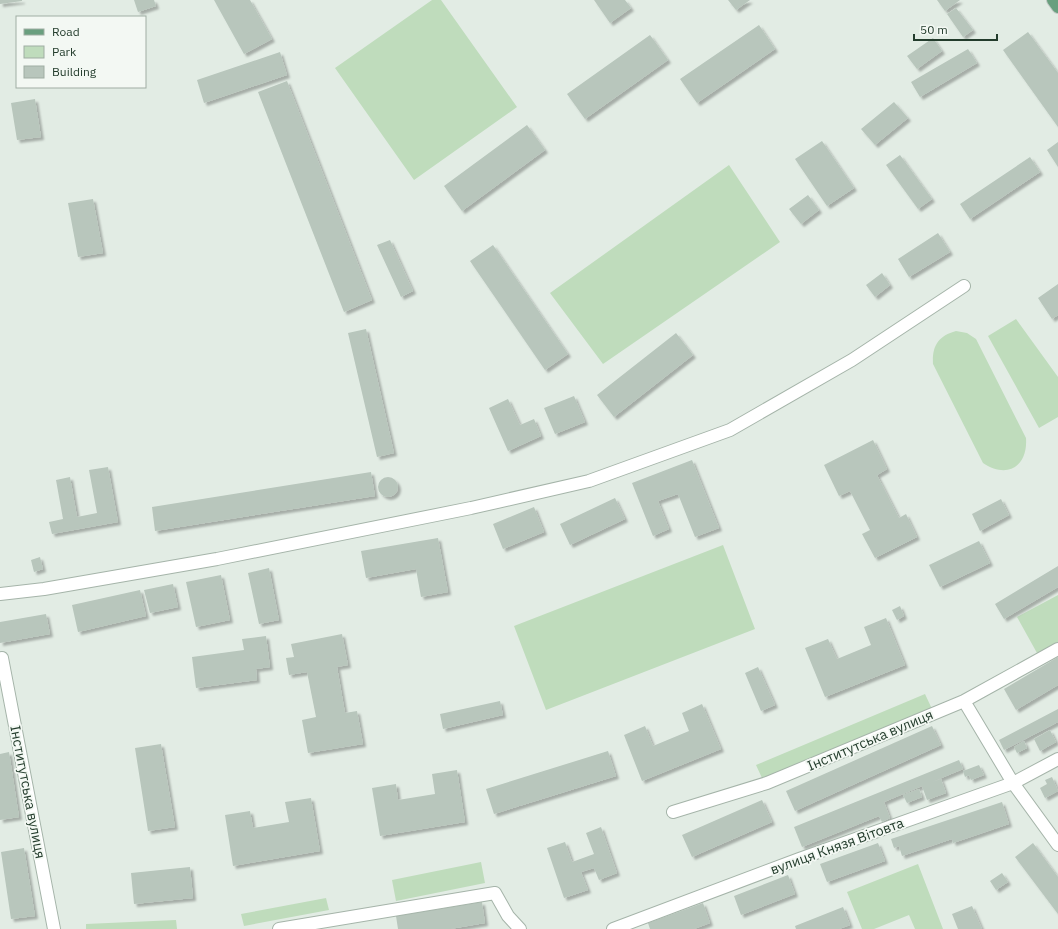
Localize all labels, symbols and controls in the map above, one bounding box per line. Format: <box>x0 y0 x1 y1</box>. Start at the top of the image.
legend <box>16 16 146 88</box>
scale bar <box>914 16 997 42</box>
text: 50 m <box>920 22 948 37</box>
text: Road <box>52 24 80 39</box>
text: Park <box>52 44 77 59</box>
text: Building <box>52 64 97 79</box>
street label: Інститутська вулиця <box>804 705 936 775</box>
street label: Інститутська вулиця <box>6 724 50 860</box>
street label: вулиця Князя Вітовта <box>768 813 907 879</box>

